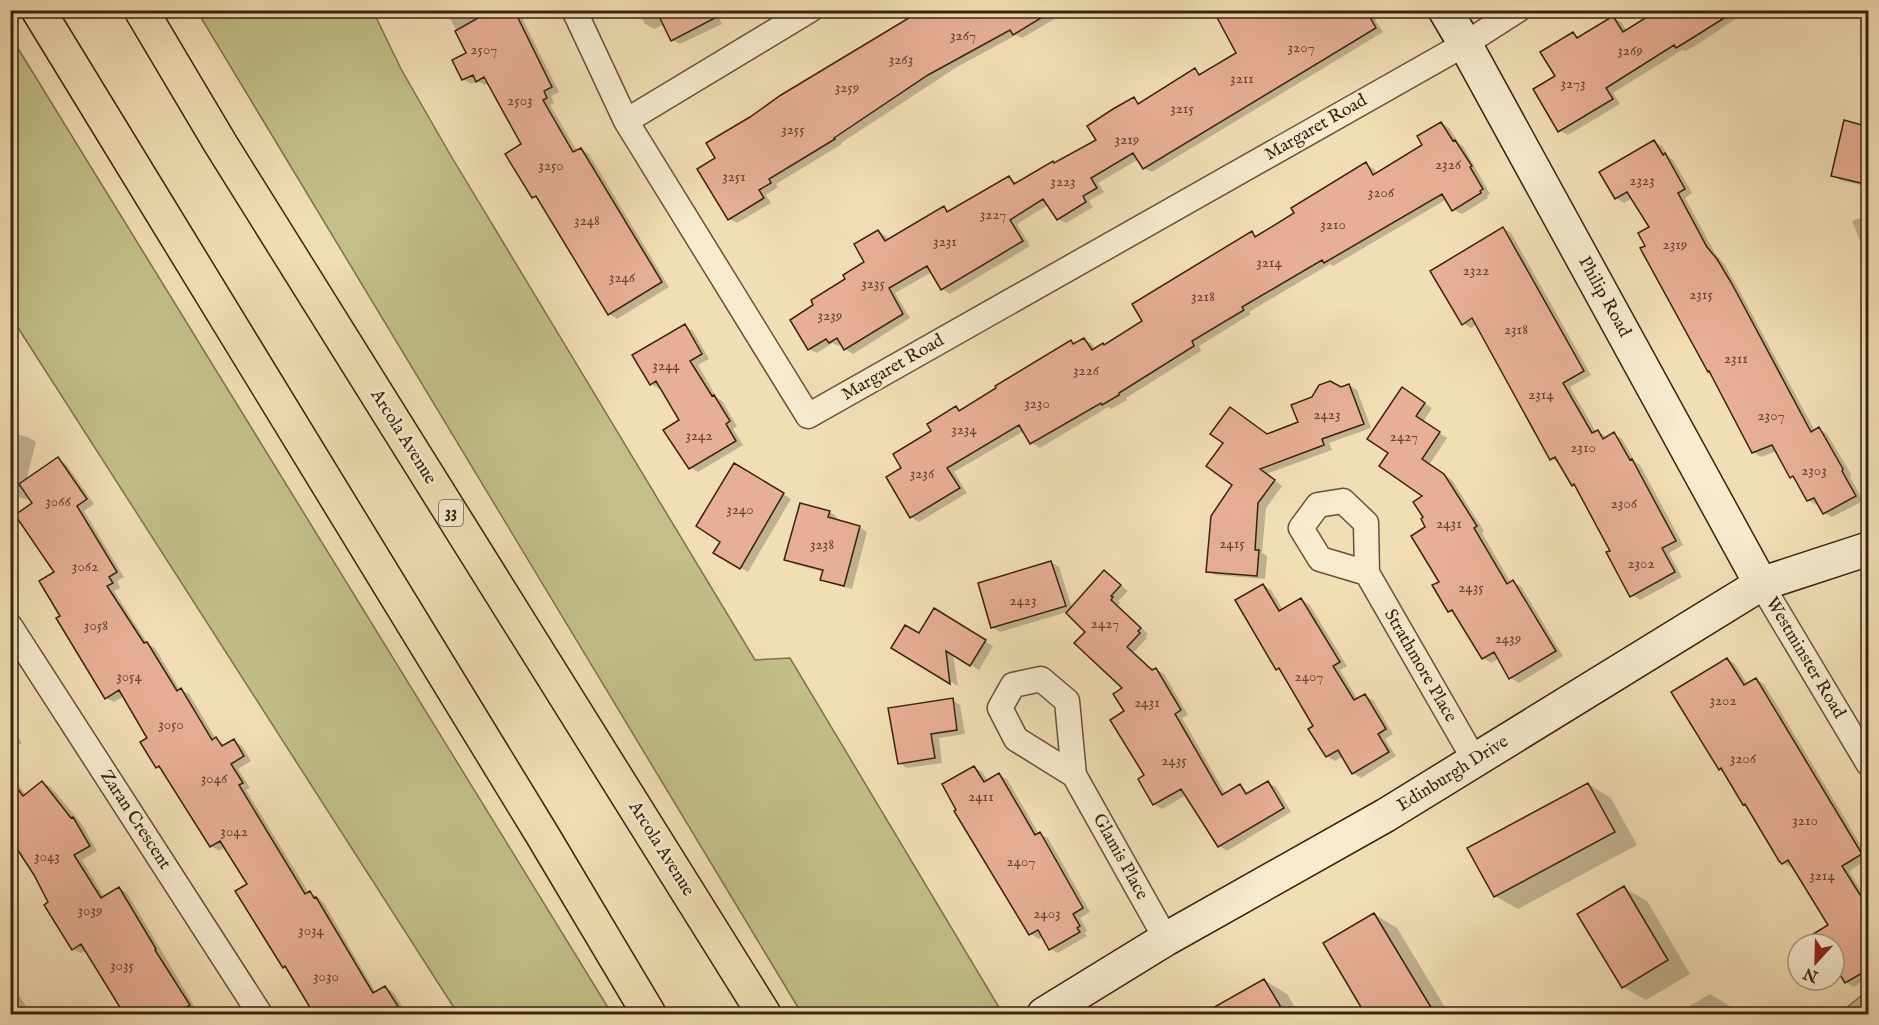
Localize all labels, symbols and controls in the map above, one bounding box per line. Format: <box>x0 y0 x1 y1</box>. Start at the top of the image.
house number: 3267 <box>950 26 976 45</box>
house number: 3207 <box>1287 38 1315 57</box>
house number: 2507 <box>471 40 497 59</box>
house number: 3269 <box>1617 41 1643 60</box>
house number: 3263 <box>889 50 913 69</box>
house number: 3211 <box>1230 69 1254 88</box>
house number: 3273 <box>1560 74 1586 93</box>
house number: 3259 <box>835 78 859 97</box>
street label: Margaret Road <box>1261 89 1372 167</box>
house number: 2503 <box>507 91 533 110</box>
house number: 3215 <box>1170 99 1194 118</box>
house number: 3255 <box>781 120 805 139</box>
house number: 3219 <box>1115 130 1139 149</box>
house number: 2326 <box>1435 155 1462 174</box>
house number: 3250 <box>538 156 564 175</box>
house number: 3251 <box>722 167 746 186</box>
house number: 2323 <box>1629 171 1655 190</box>
house number: 3223 <box>1050 172 1076 191</box>
house number: 3206 <box>1368 183 1395 202</box>
house number: 3227 <box>980 205 1006 224</box>
house number: 3248 <box>574 211 600 230</box>
house number: 3210 <box>1320 215 1346 234</box>
house number: 3231 <box>933 232 957 251</box>
house number: 2319 <box>1663 235 1687 254</box>
house number: 3214 <box>1256 253 1282 272</box>
street label: Philip Road <box>1572 253 1636 342</box>
house number: 2322 <box>1463 261 1489 280</box>
house number: 3246 <box>609 268 636 287</box>
house number: 3235 <box>861 274 885 293</box>
house number: 2315 <box>1689 285 1713 304</box>
house number: 3218 <box>1191 287 1215 306</box>
house number: 3239 <box>818 306 842 325</box>
house number: 2318 <box>1504 320 1528 339</box>
street label: Margaret Road <box>838 329 949 407</box>
house number: 2311 <box>1724 349 1748 368</box>
house number: 3244 <box>652 356 680 375</box>
house number: 3226 <box>1073 361 1100 380</box>
street label: Arcola Avenue <box>364 384 441 489</box>
house number: 2314 <box>1528 385 1554 404</box>
house number: 3230 <box>1024 394 1050 413</box>
house number: 2423 <box>1313 405 1341 424</box>
house number: 2307 <box>1757 406 1785 425</box>
house number: 3234 <box>951 420 977 439</box>
house number: 3242 <box>685 426 713 445</box>
house number: 2427 <box>1390 427 1418 446</box>
house number: 2310 <box>1570 438 1596 457</box>
house number: 2303 <box>1801 461 1827 480</box>
house number: 3236 <box>910 464 935 483</box>
house number: 3066 <box>45 492 71 511</box>
house number: 2306 <box>1611 494 1638 513</box>
road number: 33 <box>439 500 463 526</box>
house number: 3240 <box>726 500 754 519</box>
house number: 2431 <box>1436 514 1462 533</box>
house number: 2415 <box>1219 534 1245 553</box>
house number: 3238 <box>810 535 834 554</box>
house number: 2302 <box>1627 554 1655 573</box>
house number: 3062 <box>72 557 98 576</box>
house number: 2435 <box>1458 578 1484 597</box>
house number: 2423 <box>1009 591 1037 610</box>
street label: Westminster Road <box>1760 593 1850 723</box>
street label: Strathmore Place <box>1378 605 1462 727</box>
house number: 2427 <box>1091 614 1119 633</box>
house number: 3058 <box>84 616 108 635</box>
house number: 2439 <box>1495 629 1521 648</box>
house number: 3054 <box>116 667 142 686</box>
house number: 2407 <box>1295 667 1323 686</box>
house number: 3202 <box>1709 691 1737 710</box>
house number: 2431 <box>1134 693 1160 712</box>
house number: 3050 <box>158 715 184 734</box>
street label: Edinburgh Drive <box>1393 731 1513 817</box>
house number: 3206 <box>1730 749 1757 768</box>
house number: 2435 <box>1161 751 1187 770</box>
street label: Zaran Crescent <box>94 766 176 874</box>
house number: 3046 <box>201 769 228 788</box>
house number: 2411 <box>968 787 994 806</box>
street label: Arcola Avenue <box>622 796 699 901</box>
street label: Glamis Place <box>1087 810 1153 904</box>
house number: 3210 <box>1792 811 1818 830</box>
house number: 3042 <box>220 822 248 841</box>
house number: 3043 <box>34 847 60 866</box>
house number: 2407 <box>1007 852 1035 871</box>
house number: 3214 <box>1809 866 1835 885</box>
house number: 3039 <box>77 901 103 920</box>
house number: 2403 <box>1033 904 1061 923</box>
house number: 3034 <box>298 921 325 940</box>
north arrow <box>1786 932 1846 992</box>
house number: 3035 <box>110 956 135 975</box>
text: N <box>1801 962 1822 986</box>
house number: 3030 <box>313 967 339 986</box>

